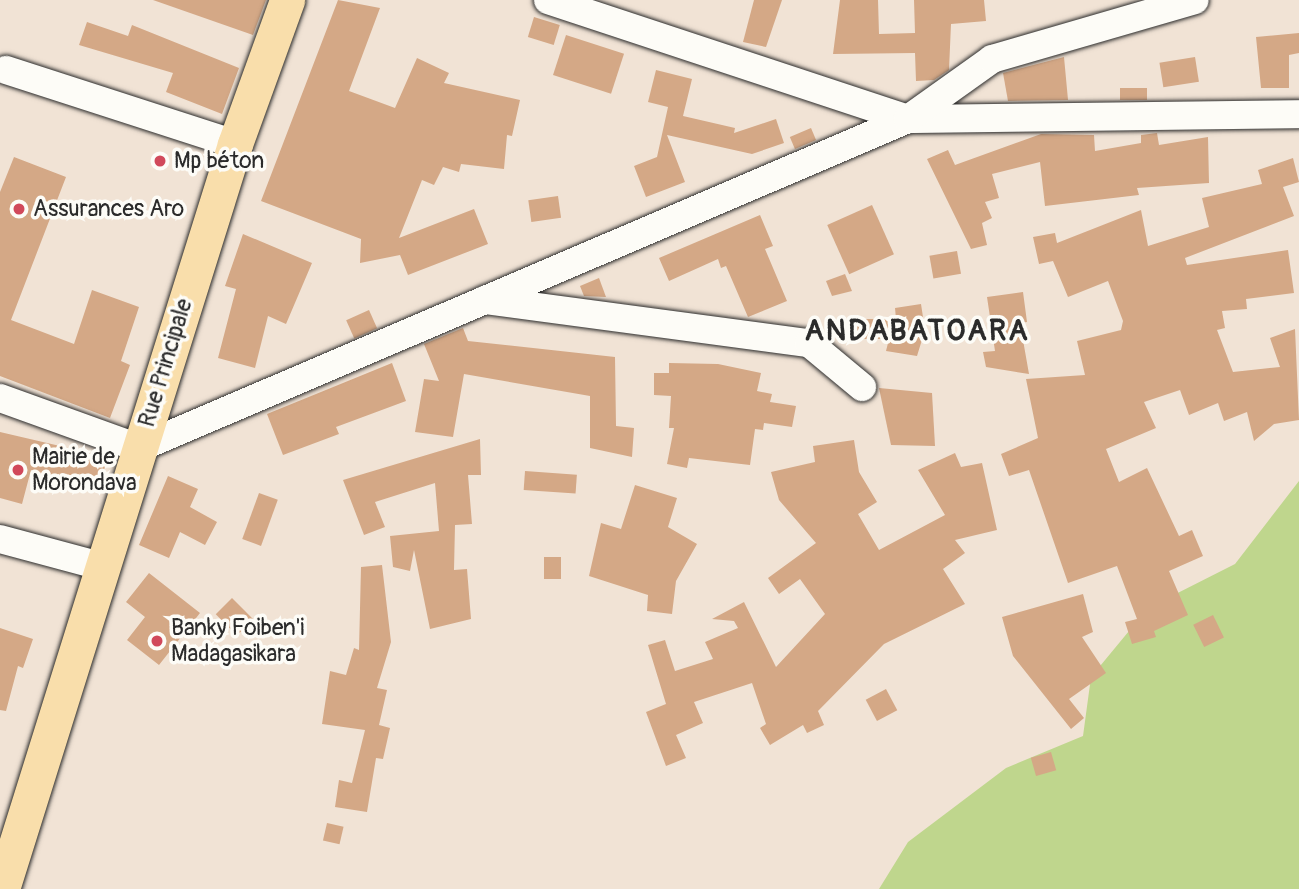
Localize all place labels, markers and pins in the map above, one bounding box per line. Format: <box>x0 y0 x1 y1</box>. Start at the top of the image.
place label: Mp béton <box>174 147 264 175</box>
marker: Mp béton <box>152 153 168 169</box>
place label: Assurances Aro <box>33 195 184 223</box>
marker: Assurances Aro <box>11 201 27 217</box>
place label: Mairie de Morondava <box>32 443 137 497</box>
marker: Mairie de Morondava <box>10 462 26 478</box>
place label: Banky Foiben'i Madagasikara <box>171 614 304 668</box>
marker: Banky Foiben'i Madagasikara <box>149 633 165 649</box>

